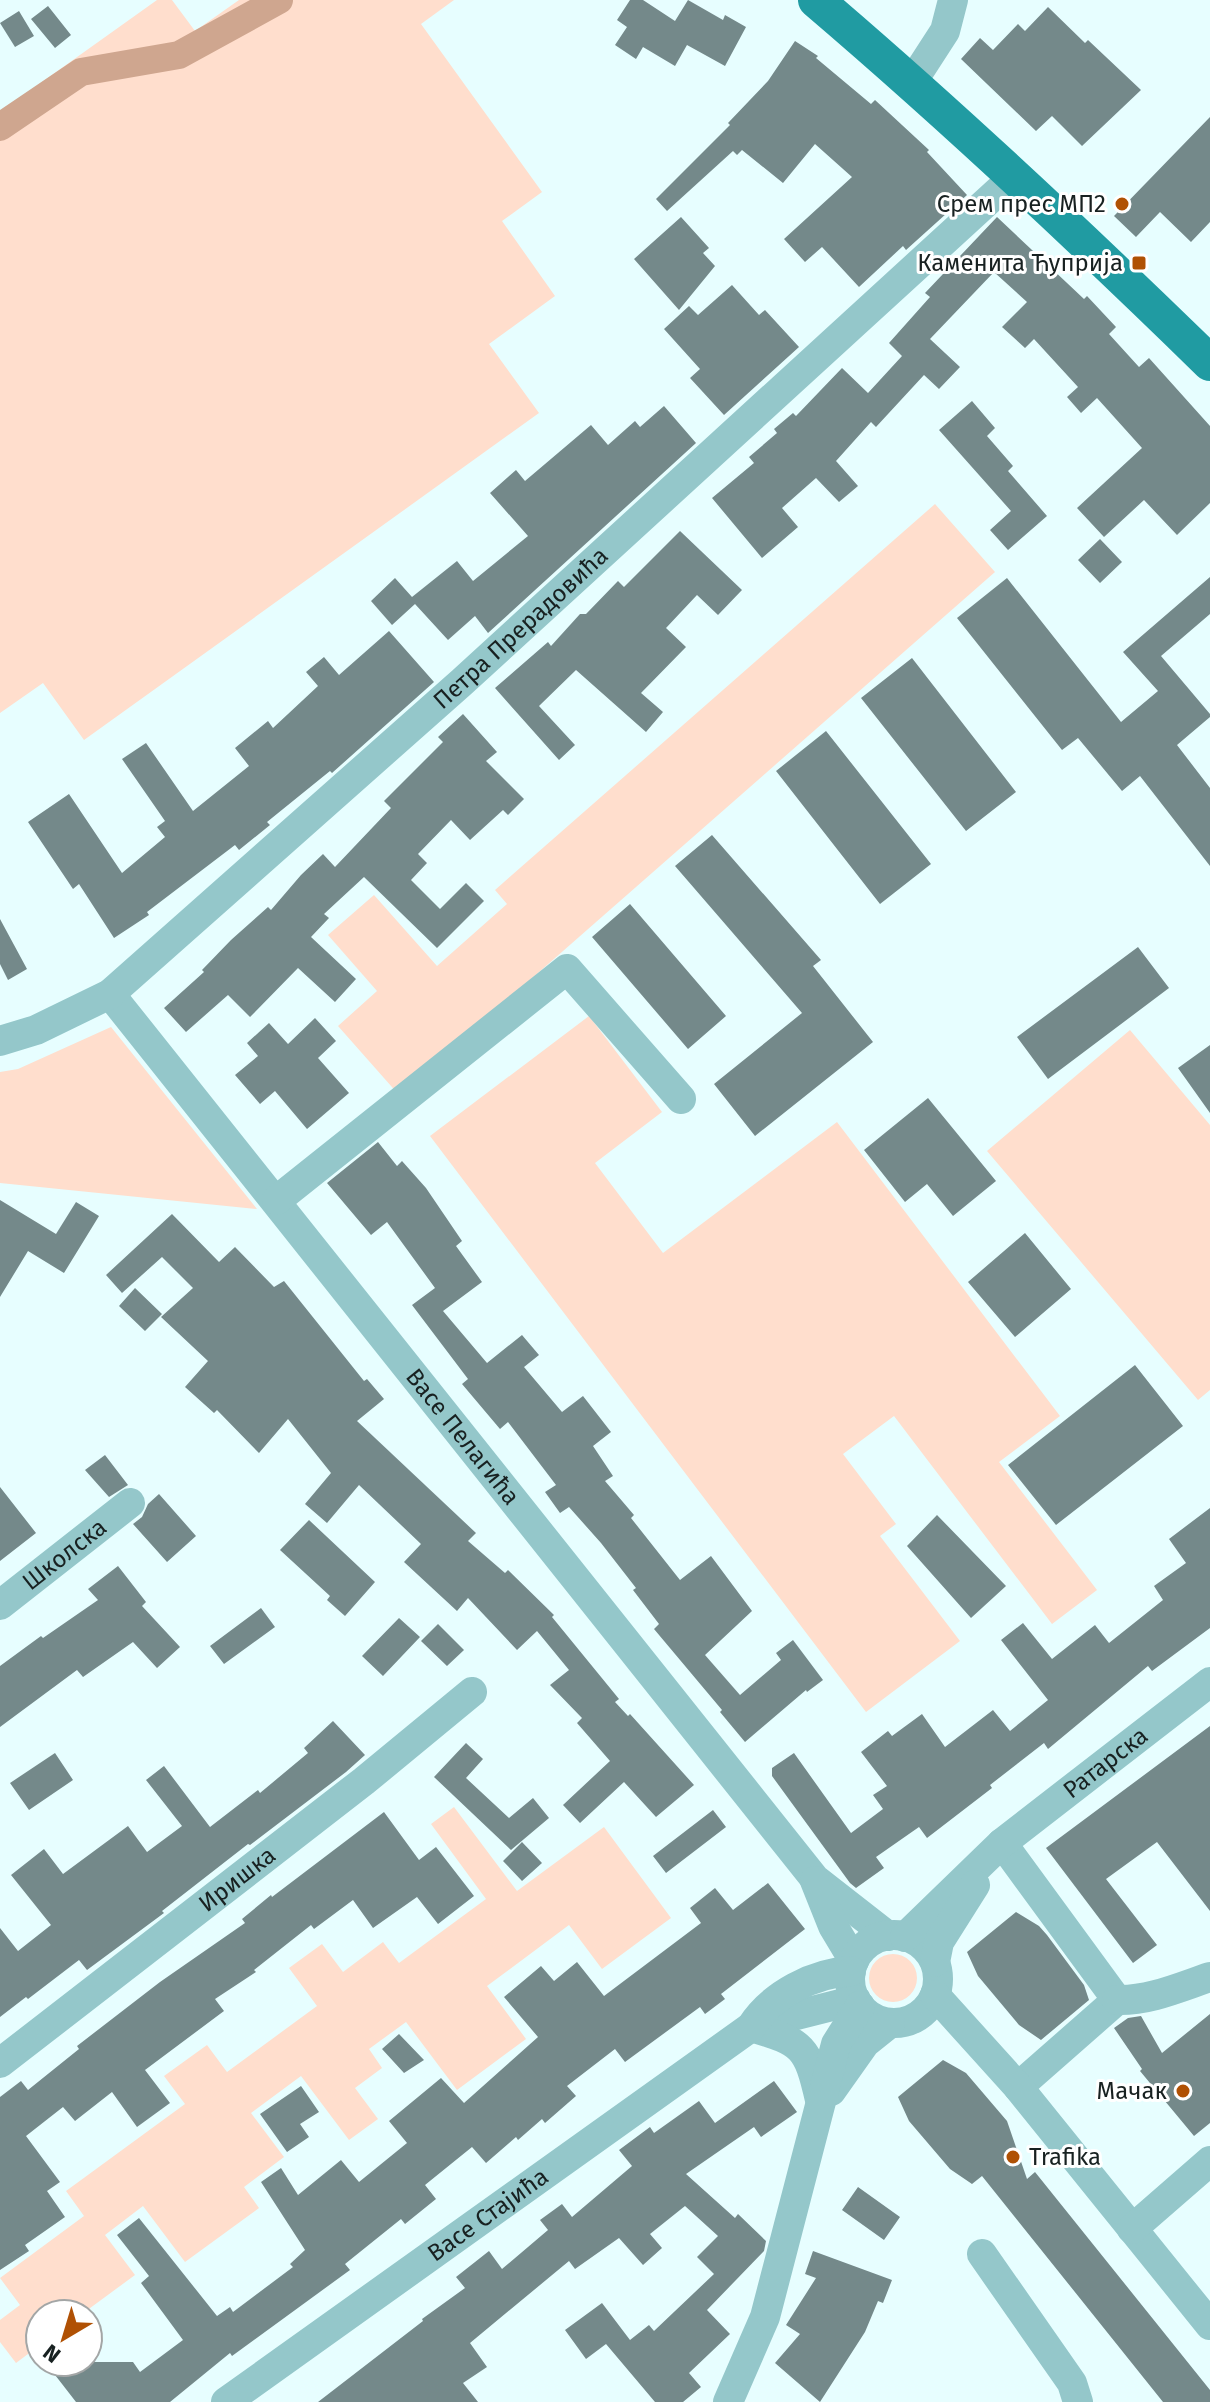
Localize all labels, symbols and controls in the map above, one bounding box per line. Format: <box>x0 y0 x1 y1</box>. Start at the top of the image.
place label: Срем прес МП2 <box>937 190 1106 218</box>
marker: Срем прес МП2 <box>1113 195 1131 213</box>
place label: Каменита Ћуприја <box>917 249 1123 277</box>
marker: Каменита Ћуприја <box>1130 254 1148 272</box>
street label: Петра Прерадовића <box>428 542 614 715</box>
street label: Васе Пелагића <box>400 1363 525 1510</box>
street label: Школска <box>17 1513 112 1596</box>
street label: Ратарска <box>1058 1721 1153 1804</box>
street label: Иришка <box>193 1841 281 1918</box>
place label: Мачак <box>1097 2077 1168 2105</box>
marker: Мачак <box>1174 2082 1192 2100</box>
place label: Trafika <box>1029 2143 1101 2171</box>
marker: Trafika <box>1004 2148 1022 2166</box>
street label: Васе Стајића <box>422 2162 554 2267</box>
north arrow <box>24 2298 104 2378</box>
text: N <box>38 2338 66 2368</box>

